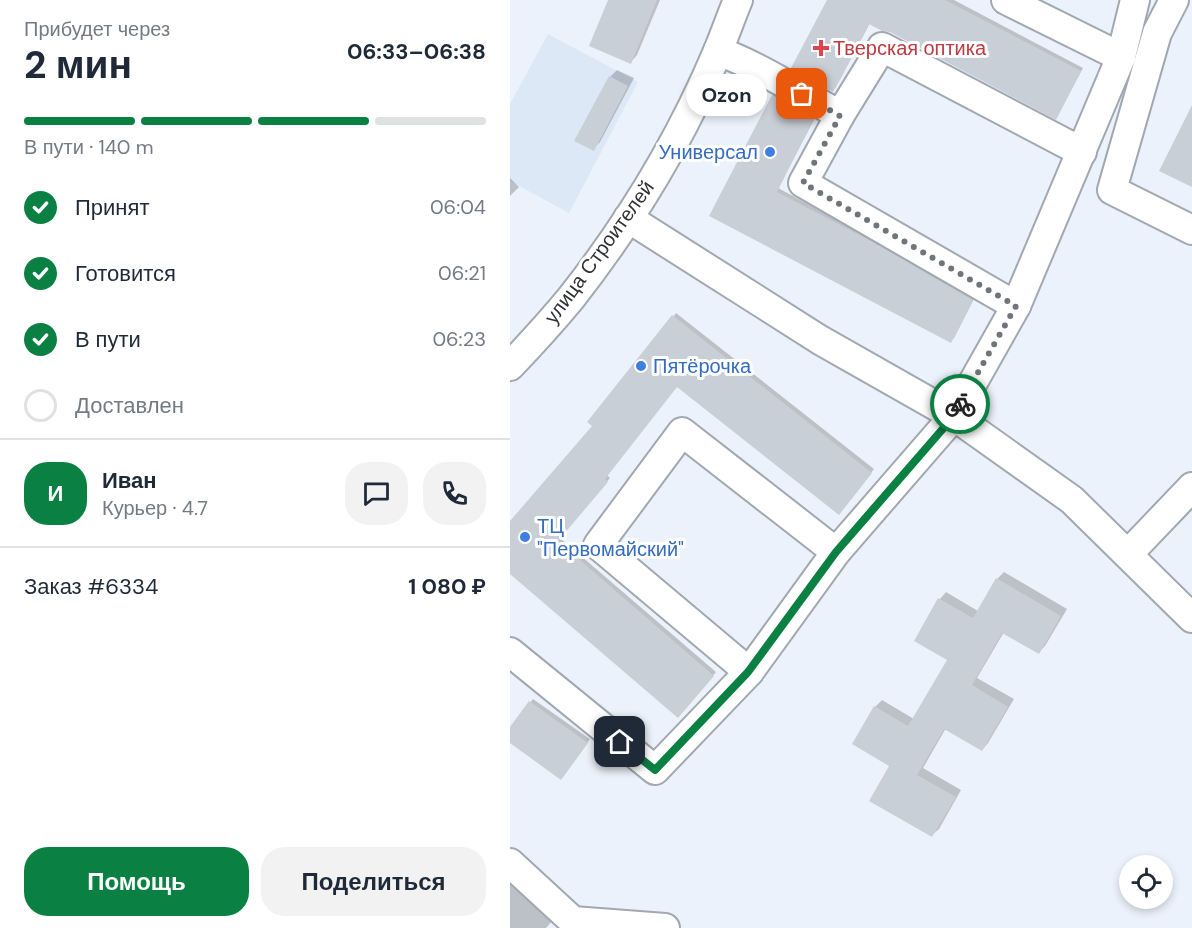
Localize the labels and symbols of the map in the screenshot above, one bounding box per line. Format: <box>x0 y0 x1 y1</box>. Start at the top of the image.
place label: Тверская оптика <box>833 35 987 61</box>
marker: Тверская оптика <box>814 41 828 55</box>
pin <box>776 68 827 119</box>
callout: Ozon <box>685 73 766 115</box>
place label: Универсал <box>659 139 758 165</box>
marker: Универсал <box>763 145 777 159</box>
street label: улица Строителей <box>538 175 660 329</box>
place label: Пятёрочка <box>653 353 752 379</box>
marker: Пятёрочка <box>634 359 648 373</box>
courier <box>930 374 990 434</box>
place label: ТЦ "Первомайский" <box>537 513 684 562</box>
marker: ТЦ "Первомайский" <box>518 530 532 544</box>
pin <box>594 716 645 767</box>

